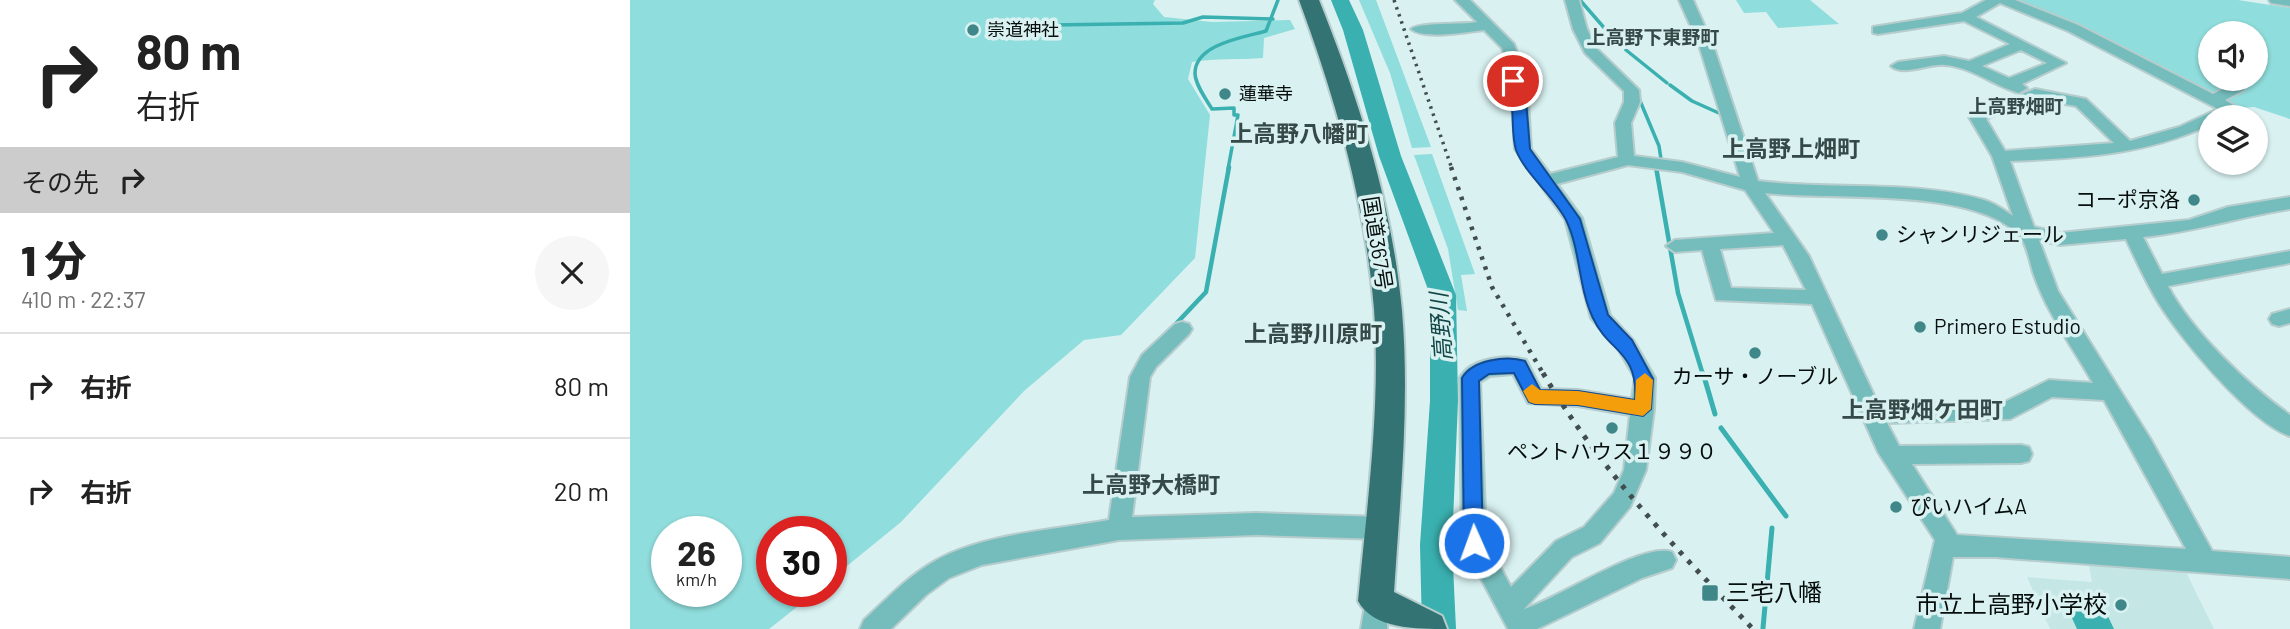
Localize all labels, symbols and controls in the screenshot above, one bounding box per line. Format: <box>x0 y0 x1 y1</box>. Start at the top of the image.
place label: 崇道神社 <box>987 18 1059 40</box>
text: 80 m <box>136 21 241 80</box>
map controls <box>2198 21 2268 175</box>
button: sound <box>2198 21 2268 91</box>
marker: 崇道神社 <box>965 22 981 38</box>
district label: 上高野下東野町 <box>1586 25 1720 48</box>
icon: right <box>21 28 112 119</box>
pin <box>1483 51 1543 111</box>
icon: arrive <box>1494 62 1532 100</box>
place label: 蓮華寺 <box>1239 82 1293 104</box>
text: 右折 <box>136 86 200 124</box>
marker: 蓮華寺 <box>1217 86 1233 102</box>
district label: 上高野畑町 <box>1968 94 2064 117</box>
button: layers <box>2198 105 2268 175</box>
district label: 上高野八幡町 <box>1230 119 1368 147</box>
district label: 上高野上畑町 <box>1722 134 1860 162</box>
icon: right <box>113 161 151 199</box>
text: その先 <box>21 166 99 197</box>
place label: コーポ京洛 <box>2075 186 2180 211</box>
marker: コーポ京洛 <box>2186 192 2202 208</box>
street label: 国道367号 <box>1359 194 1398 291</box>
place label: シャンリジェール <box>1896 221 2064 246</box>
marker: シャンリジェール <box>1874 227 1890 243</box>
text: 1 分 <box>21 234 86 284</box>
button: close <box>535 236 609 310</box>
text: 410 m · 22:37 <box>21 285 145 313</box>
water label: 高野川 <box>1423 289 1456 362</box>
place label: Primero Estudio <box>1934 313 2081 338</box>
district label: 上高野川原町 <box>1244 319 1382 347</box>
marker: Primero Estudio <box>1912 319 1928 335</box>
marker: カーサ・ノーブル <box>1747 345 1763 361</box>
place label: カーサ・ノーブル <box>1672 363 1838 388</box>
icon: right <box>21 367 59 405</box>
text: 80 m <box>554 370 609 401</box>
text: 右折 <box>80 371 132 402</box>
district label: 上高野畑ケ田町 <box>1842 395 2003 423</box>
marker: ペントハウス１９９０ <box>1604 420 1620 436</box>
place label: ペントハウス１９９０ <box>1507 438 1717 463</box>
district label: 上高野大橋町 <box>1082 470 1220 498</box>
icon: right <box>21 472 59 510</box>
text: 20 m <box>554 475 609 506</box>
text: 右折 <box>80 476 132 507</box>
place label: ぴいハイムA <box>1910 493 2027 518</box>
marker: ぴいハイムA <box>1888 499 1904 515</box>
position arrow <box>1437 506 1511 580</box>
speed limit sign: 30 <box>756 516 847 607</box>
text: 26 <box>677 531 716 573</box>
text: km/h <box>676 568 717 590</box>
place label: 三宅八幡 <box>1726 577 1822 606</box>
marker: 三宅八幡 <box>1700 583 1720 603</box>
place label: 市立上高野小学校 <box>1915 589 2107 618</box>
marker: 市立上高野小学校 <box>2113 597 2129 613</box>

